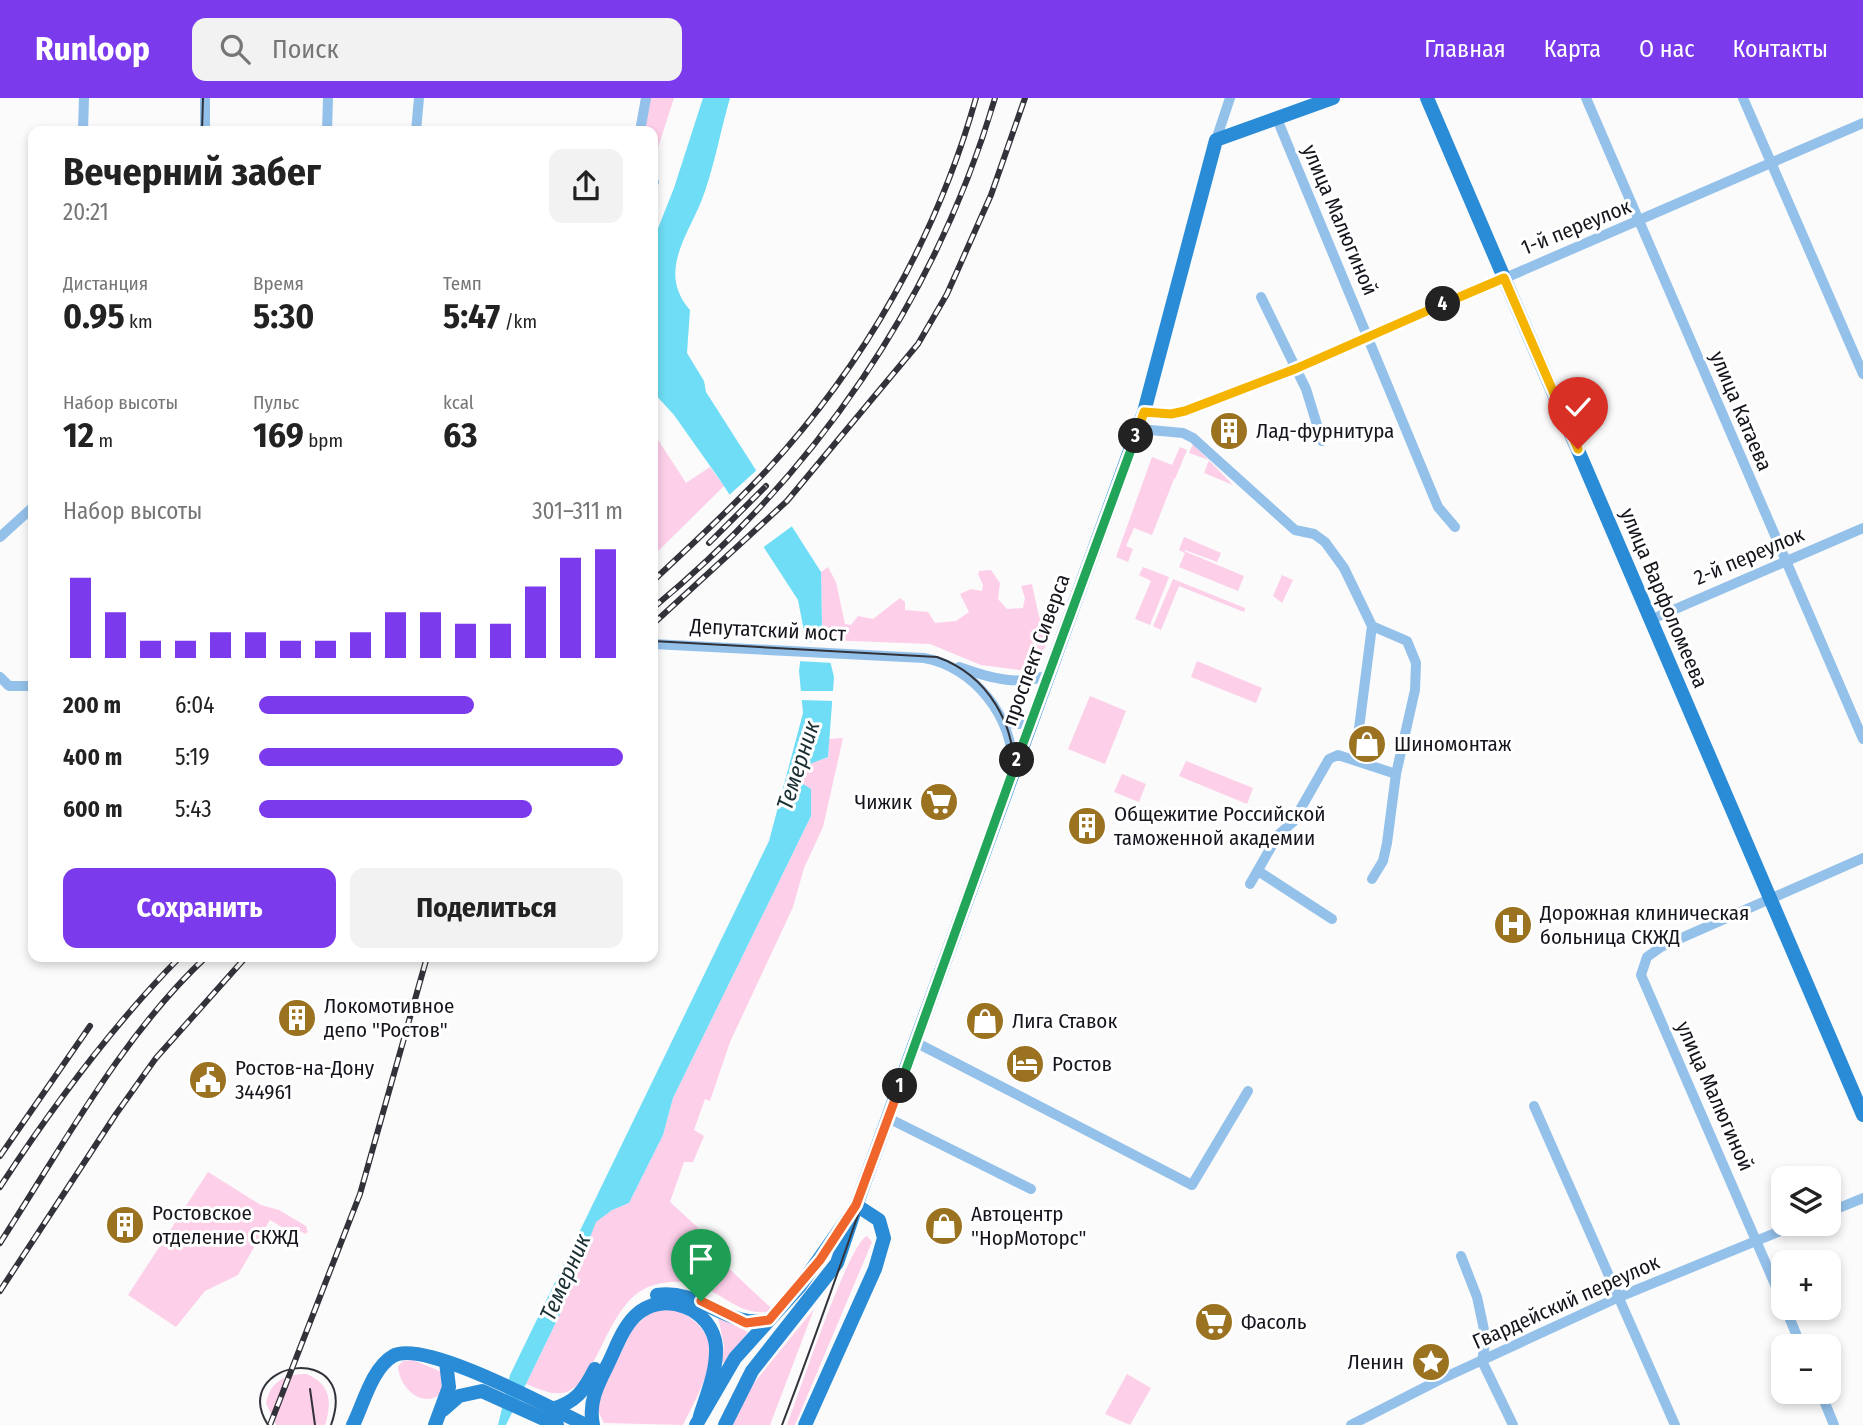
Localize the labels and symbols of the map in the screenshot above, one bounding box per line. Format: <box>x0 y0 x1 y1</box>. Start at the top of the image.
street label: улица Малюгиной <box>1297 141 1383 299</box>
street label: 1-й переулок <box>1517 193 1635 261</box>
pin: 4 <box>1426 286 1460 322</box>
street label: улица Катаева <box>1704 347 1778 475</box>
pin <box>1548 377 1608 449</box>
building icon: Лад-фурнитура <box>1208 410 1250 452</box>
pin: 3 <box>1118 418 1154 454</box>
place label: Лад-фурнитура <box>1256 418 1394 444</box>
street label: улица Варфоломеева <box>1614 504 1714 692</box>
street label: 2-й переулок <box>1690 521 1808 591</box>
street label: проспект Сиверса <box>996 570 1076 730</box>
street label: Депутатский мост <box>688 613 847 647</box>
water label: Темерник <box>770 717 826 813</box>
shop icon: Шиномонтаж <box>1346 723 1388 765</box>
place label: Шиномонтаж <box>1394 731 1512 757</box>
pin: 2 <box>1000 742 1034 778</box>
supermarket icon: Чижик <box>918 781 960 823</box>
place label: Чижик <box>855 789 912 815</box>
place label: Общежитие Российской таможенной академии <box>1114 801 1326 851</box>
building icon: Общежитие Российской таможенной академии <box>1066 805 1108 847</box>
place label: Дорожная клиническая больница СКЖД <box>1539 900 1749 950</box>
hospital icon: Дорожная клиническая больница СКЖД <box>1492 904 1534 946</box>
place label: Локомотивное депо "Ростов" <box>324 993 454 1043</box>
building icon: Локомотивное депо "Ростов" <box>276 997 318 1039</box>
shop icon: Лига Ставок <box>964 1000 1006 1042</box>
place label: Лига Ставок <box>1012 1008 1117 1034</box>
street label: улица Малюгиной <box>1670 1017 1760 1175</box>
hotel icon: Ростов <box>1004 1043 1046 1085</box>
place label: Ростов <box>1052 1051 1112 1077</box>
place label: Ростов-на-Дону 344961 <box>235 1055 375 1105</box>
public building icon: Ростов-на-Дону 344961 <box>187 1059 229 1101</box>
pin: 1 <box>883 1068 918 1104</box>
place label: Ростовское отделение СКЖД <box>152 1200 299 1250</box>
place label: Автоцентр "НорМоторс" <box>971 1201 1087 1251</box>
building icon: Ростовское отделение СКЖД <box>104 1204 146 1246</box>
shop icon: Автоцентр "НорМоторс" <box>923 1205 965 1247</box>
water label: Темерник <box>533 1229 597 1325</box>
pin <box>671 1229 731 1301</box>
street label: Гвардейский переулок <box>1468 1249 1664 1355</box>
supermarket icon: Фасоль <box>1193 1301 1235 1343</box>
place label: Фасоль <box>1241 1309 1307 1335</box>
place icon: Ленин <box>1410 1341 1452 1383</box>
place label: Ленин <box>1348 1349 1404 1375</box>

